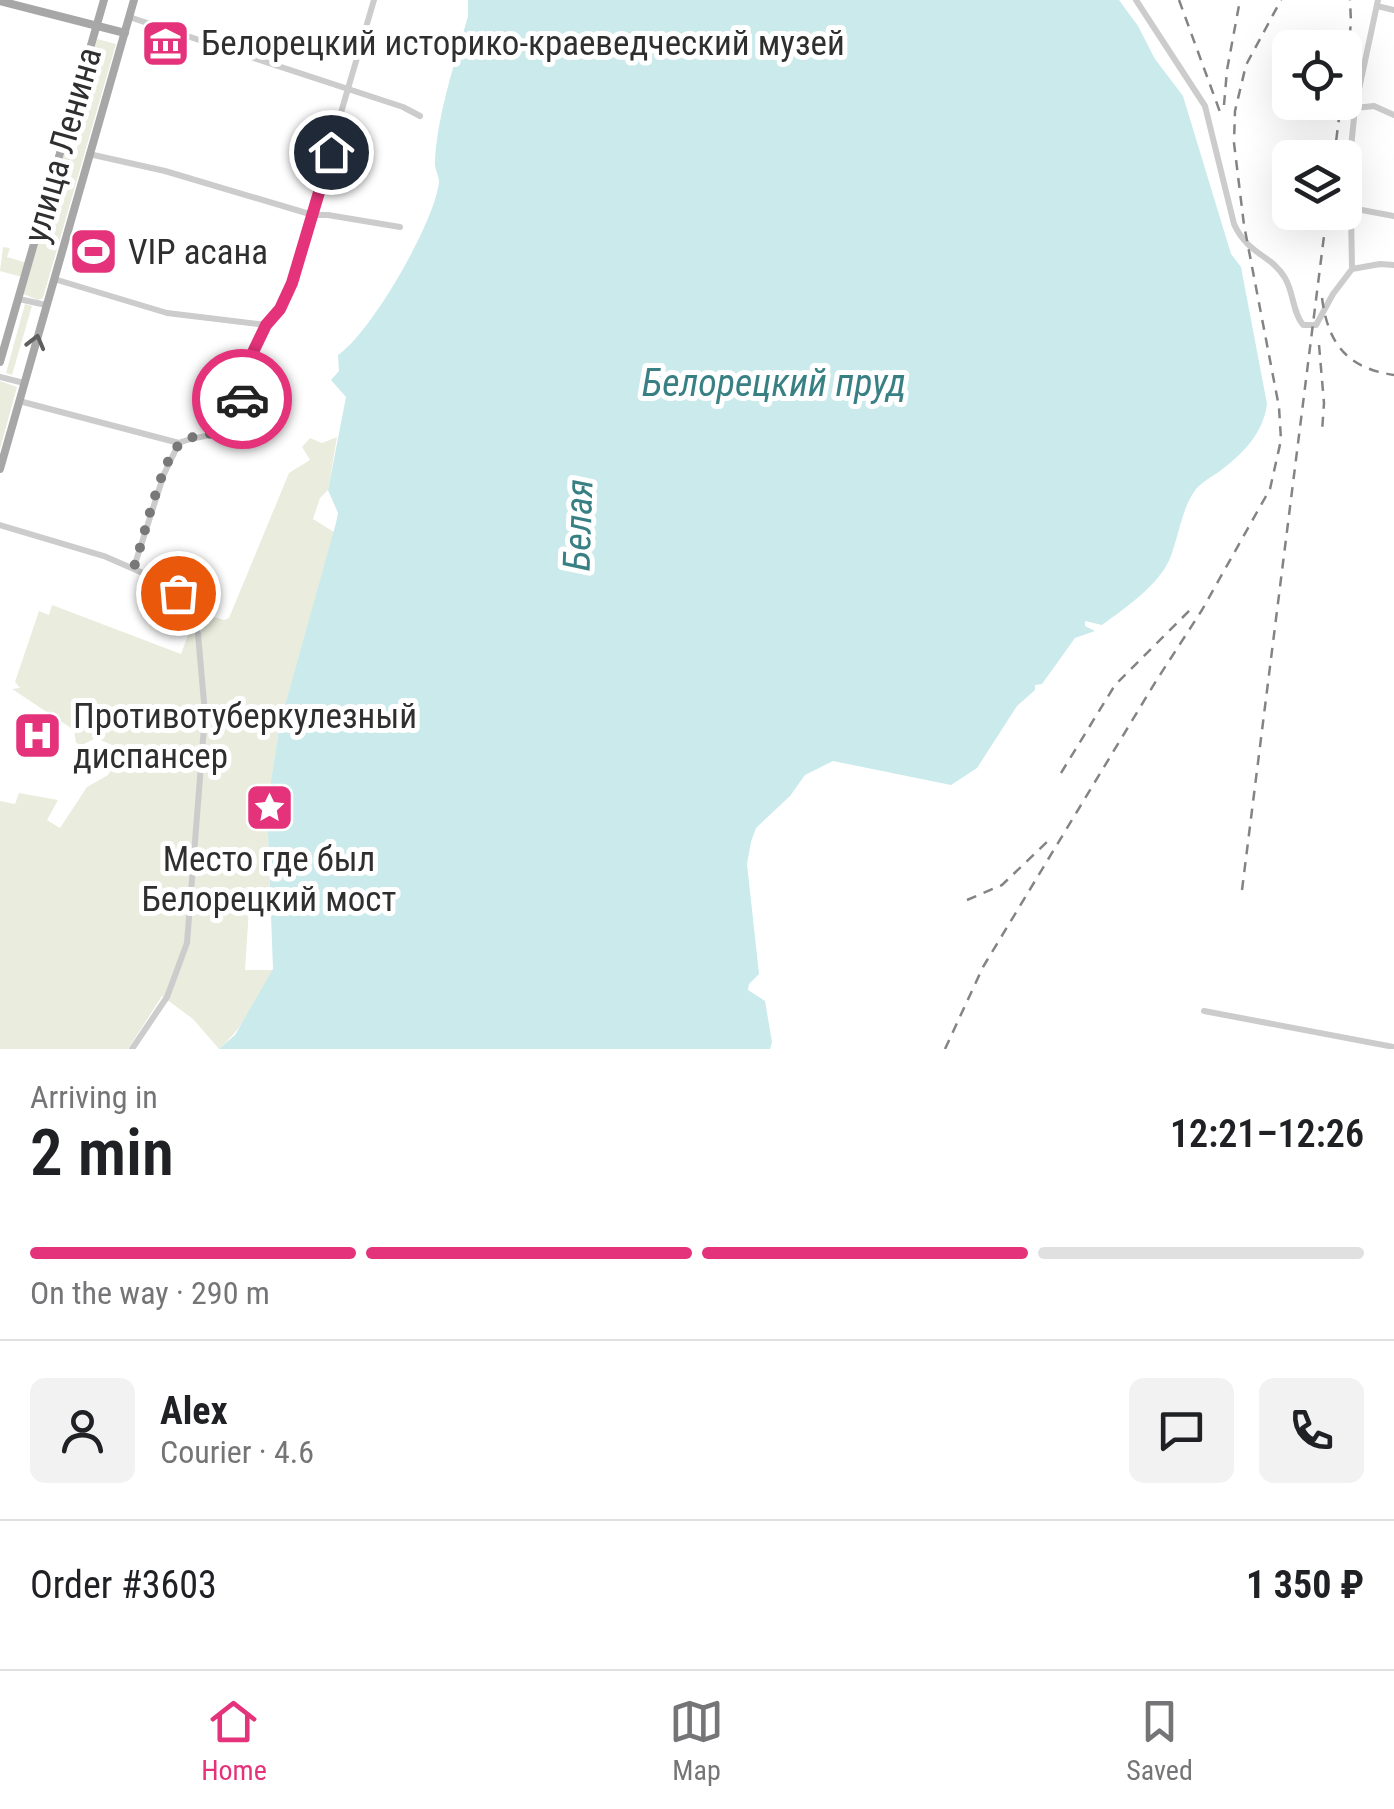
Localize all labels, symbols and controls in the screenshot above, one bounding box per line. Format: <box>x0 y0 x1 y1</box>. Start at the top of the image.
museum icon: Белорецкий историко-краеведческий музей <box>140 17 192 69</box>
place label: Белорецкий историко-краеведческий музей <box>201 23 845 64</box>
map controls <box>1272 30 1362 230</box>
button: locate <box>1272 30 1362 120</box>
street label: улица Ленина <box>16 43 110 247</box>
pin <box>289 110 374 195</box>
icon: home <box>304 125 359 180</box>
button: layers <box>1272 140 1362 230</box>
sports icon: VIP асана <box>67 226 119 278</box>
place label: VIP асана <box>128 232 268 273</box>
one-way arrow <box>24 334 45 351</box>
courier <box>192 349 292 449</box>
water label: Белорецкий пруд <box>642 361 906 405</box>
icon: car <box>215 372 270 427</box>
water label: Белая <box>554 478 602 572</box>
pin <box>136 551 221 636</box>
icon: bag <box>151 566 206 621</box>
place label: Противотуберкулезный диспансер <box>73 696 417 777</box>
hospital icon: Противотуберкулезный диспансер <box>12 710 64 762</box>
place icon: Место где был Белорецкий мост <box>243 781 295 833</box>
place label: Место где был Белорецкий мост <box>142 839 396 920</box>
text: Arriving in <box>30 1078 158 1116</box>
text: 12:21–12:26 <box>1170 1112 1364 1156</box>
text: 2 min <box>30 1115 174 1191</box>
text: On the way · 290 m <box>30 1274 270 1312</box>
button: person <box>30 1378 135 1483</box>
button: chat <box>1129 1378 1234 1483</box>
button: phone <box>1259 1378 1364 1483</box>
text: Alex <box>160 1389 228 1433</box>
text: Courier · 4.6 <box>160 1433 314 1471</box>
text: Order #3603 <box>30 1563 217 1607</box>
text: 1 350 ₽ <box>1246 1563 1364 1607</box>
tab: Home <box>201 1694 267 1787</box>
tab: Map <box>669 1694 724 1787</box>
tab: Saved <box>1126 1694 1193 1787</box>

